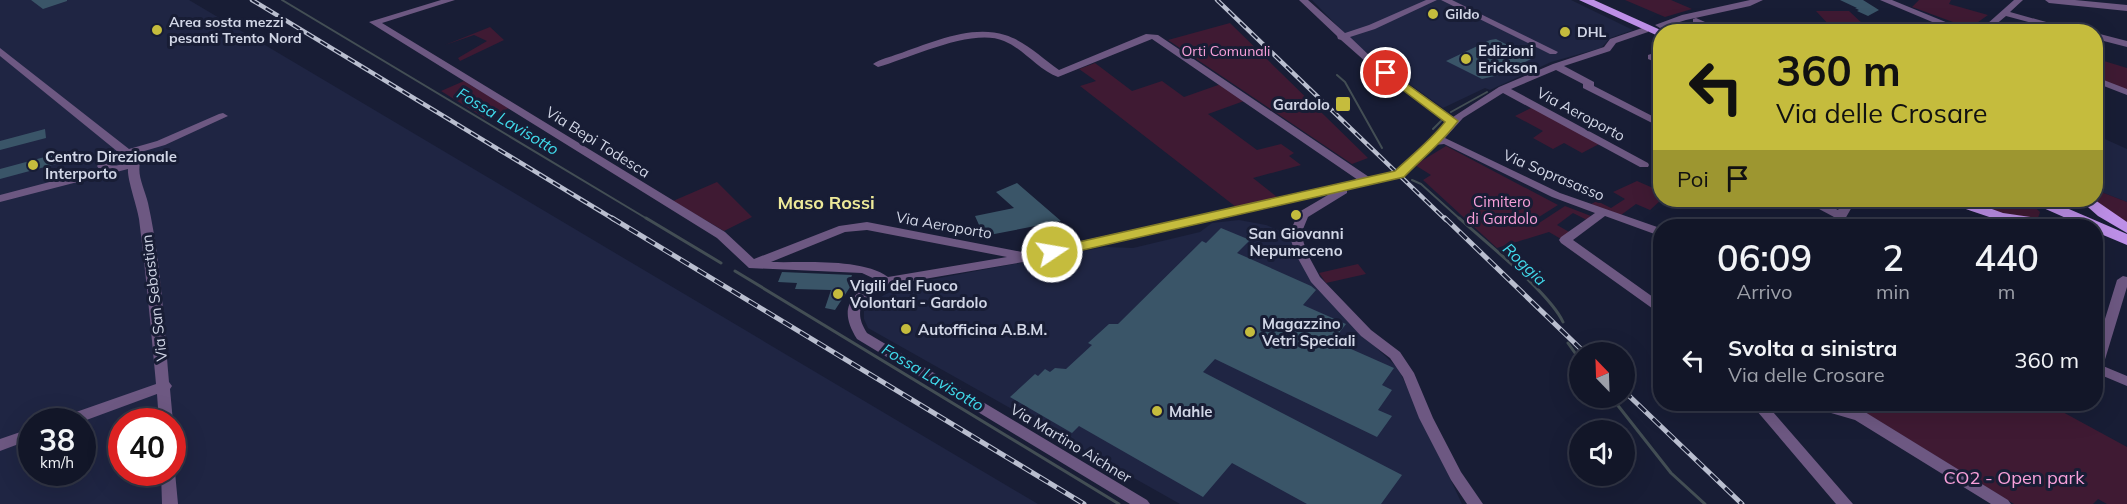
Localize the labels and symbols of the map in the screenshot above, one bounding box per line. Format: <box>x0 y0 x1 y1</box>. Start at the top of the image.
place label: Gildo <box>1445 5 1480 23</box>
marker: Gildo <box>1426 7 1440 21</box>
place label: Area sosta mezzi pesanti Trento Nord <box>169 13 302 47</box>
marker: Area sosta mezzi pesanti Trento Nord <box>150 23 164 37</box>
place label: DHL <box>1577 23 1607 41</box>
marker: DHL <box>1558 25 1572 39</box>
place label: Edizioni Erickson <box>1478 41 1538 77</box>
park label: Orti Comunali <box>1182 42 1270 60</box>
pin <box>1360 47 1411 98</box>
marker: Edizioni Erickson <box>1459 52 1473 66</box>
water label: Fossa Lavisotto <box>454 83 562 159</box>
street label: Via Aeroporto <box>1534 83 1628 145</box>
place label: Gardolo <box>1273 95 1330 114</box>
marker: Gardolo <box>1334 95 1352 113</box>
street label: Via Bepi Todesca <box>542 102 654 182</box>
street label: Via Soprasasso <box>1501 145 1607 205</box>
place label: Centro Direzionale Interporto <box>45 147 177 183</box>
marker: Centro Direzionale Interporto <box>26 158 40 172</box>
district label: Maso Rossi <box>777 191 875 214</box>
park label: Cimitero di Gardolo <box>1466 192 1538 228</box>
street label: Via Aeroporto <box>895 207 993 243</box>
marker: San Giovanni Nepumeceno <box>1289 208 1303 222</box>
position arrow <box>1020 220 1084 284</box>
place label: San Giovanni Nepumeceno <box>1248 224 1344 260</box>
street label: Via San Sebastian <box>137 234 171 362</box>
water label: Roggia <box>1499 238 1551 290</box>
place label: Vigili del Fuoco Volontari - Gardolo <box>849 276 987 312</box>
marker: Vigili del Fuoco Volontari - Gardolo <box>831 287 845 301</box>
place label: Magazzino Vetri Speciali <box>1261 314 1355 350</box>
place label: Autofficina A.B.M. <box>918 320 1047 339</box>
marker: Autofficina A.B.M. <box>899 322 913 336</box>
marker: Magazzino Vetri Speciali <box>1243 325 1257 339</box>
water label: Fossa Lavisotto <box>879 339 987 415</box>
north arrow <box>1569 342 1635 408</box>
street label: Via Martino Aichner <box>1007 399 1135 487</box>
place label: Mahle <box>1169 402 1213 421</box>
marker: Mahle <box>1150 404 1164 418</box>
speed limit sign: 40 <box>108 408 186 486</box>
park label: CO2 - Open park <box>1944 466 2085 489</box>

